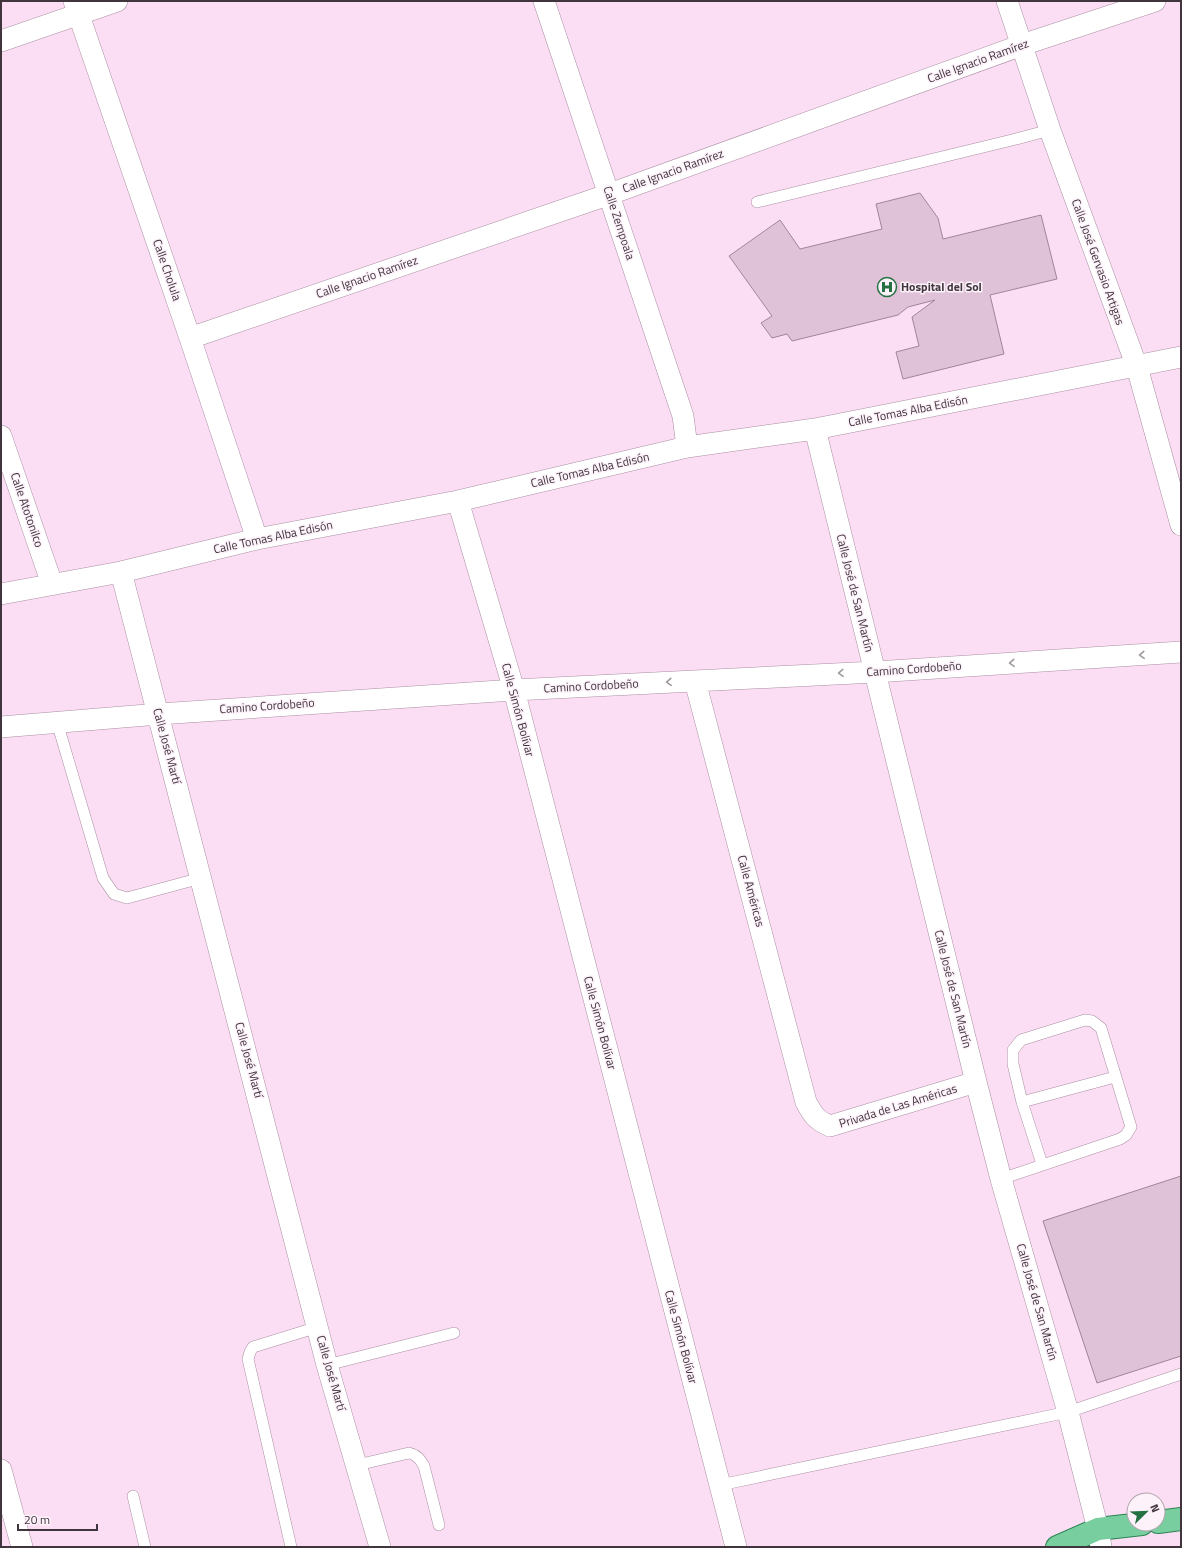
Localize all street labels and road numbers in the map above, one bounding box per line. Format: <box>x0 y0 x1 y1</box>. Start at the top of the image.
street label: Calle Ignacio Ramírez <box>924 33 1031 88</box>
street label: Calle Ignacio Ramírez <box>619 143 726 198</box>
street label: Calle Zempoala <box>599 183 640 262</box>
street label: Calle José Gervasio Artigas <box>1067 196 1130 328</box>
street label: Calle Cholula <box>148 236 187 303</box>
street label: Calle Ignacio Ramírez <box>313 250 420 303</box>
street label: Calle Tomas Alba Edisón <box>847 390 969 431</box>
street label: Calle Tomas Alba Edisón <box>529 447 651 492</box>
street label: Calle Atotonilco <box>6 470 49 550</box>
street label: Calle Tomas Alba Edisón <box>212 515 334 558</box>
street label: Calle José de San Martín <box>832 532 879 654</box>
street label: Camino Cordobeño <box>866 656 962 681</box>
street label: Calle Simón Bolívar <box>497 661 540 759</box>
street label: Camino Cordobeño <box>543 674 639 697</box>
street label: Camino Cordobeño <box>219 693 315 718</box>
street label: Calle José Martí <box>148 706 187 787</box>
street label: Calle Américas <box>733 853 770 929</box>
street label: Calle José de San Martín <box>930 928 977 1050</box>
street label: Calle Simón Bolívar <box>579 974 622 1072</box>
street label: Calle José Martí <box>230 1020 269 1101</box>
street label: Privada de Las Américas <box>837 1078 960 1133</box>
street label: Calle José de San Martín <box>1012 1241 1063 1363</box>
street label: Calle Simón Bolívar <box>660 1288 703 1386</box>
street label: Calle José Martí <box>312 1333 352 1414</box>

